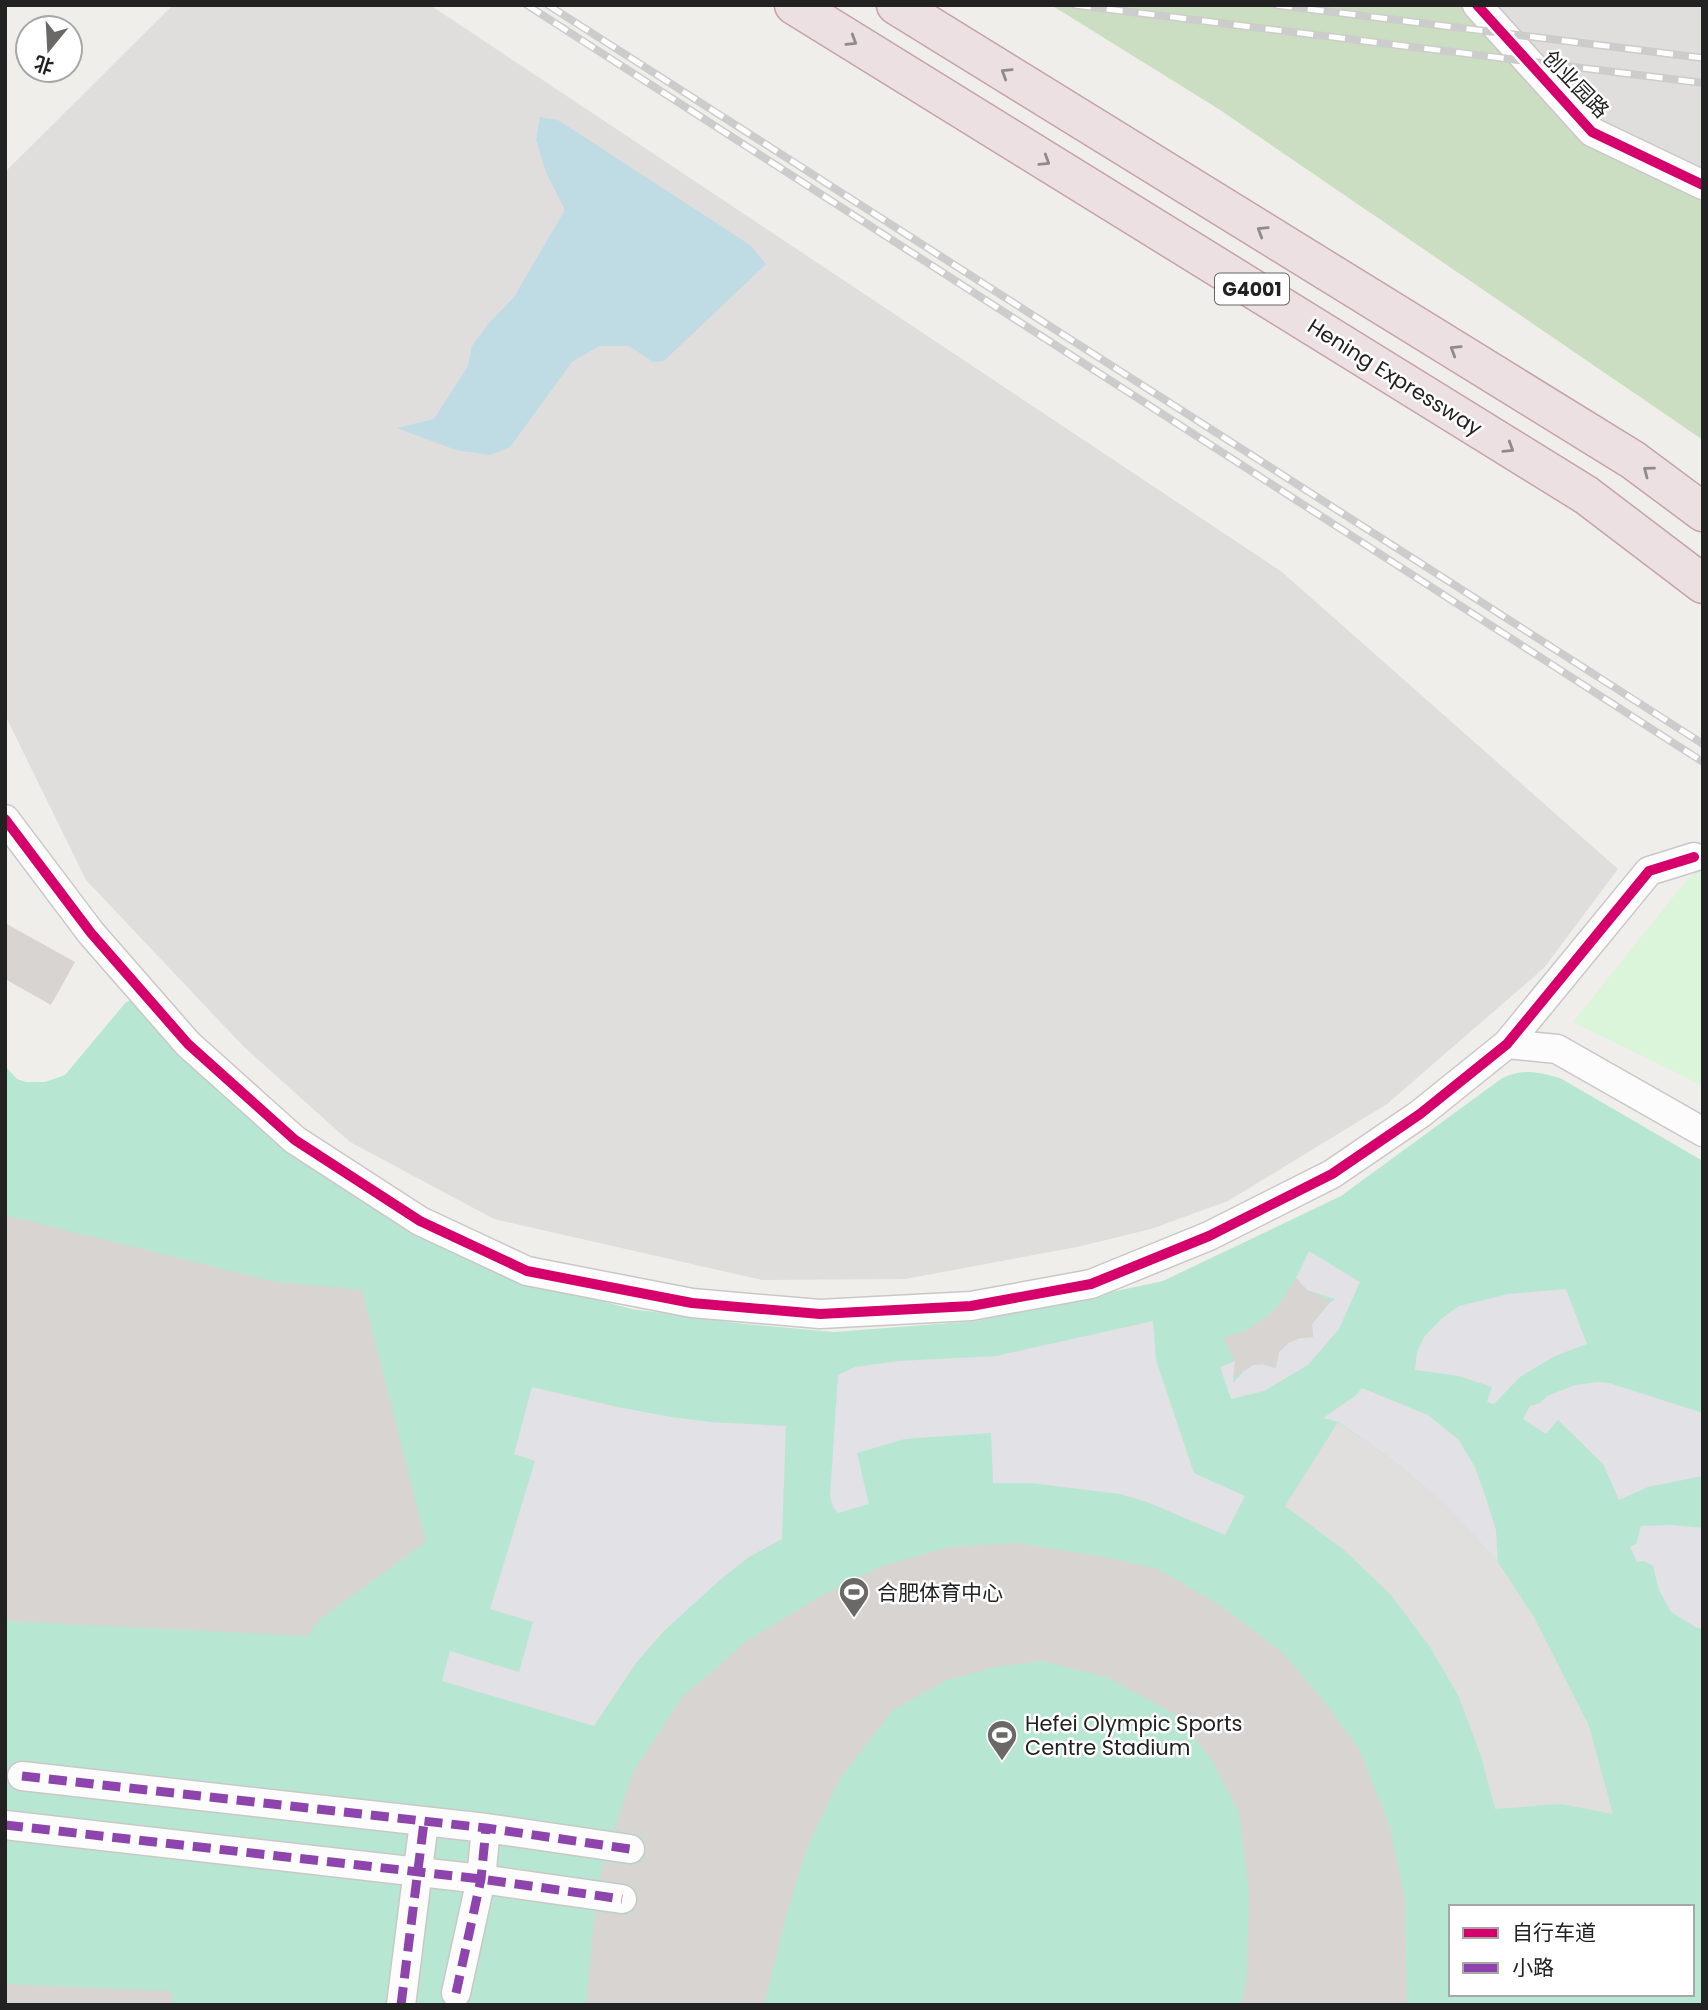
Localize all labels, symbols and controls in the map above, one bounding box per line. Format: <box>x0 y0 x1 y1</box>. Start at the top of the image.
north arrow <box>14 14 84 84</box>
one-way arrow <box>844 33 857 46</box>
street label: 创业园路 <box>1536 44 1616 124</box>
text: 北 <box>31 49 57 80</box>
one-way arrow <box>1000 68 1013 81</box>
one-way arrow <box>1038 152 1051 165</box>
one-way arrow <box>1256 226 1269 239</box>
road number: G4001 <box>1215 274 1289 304</box>
street label: Hening Expressway <box>1302 312 1488 442</box>
one-way arrow <box>1450 346 1463 359</box>
one-way arrow <box>1502 439 1515 452</box>
one-way arrow <box>1643 467 1656 479</box>
sports icon: 合肥体育中心 <box>837 1575 871 1619</box>
place label: 合肥体育中心 <box>877 1578 1003 1607</box>
place label: Hefei Olympic Sports Centre Stadium <box>1025 1709 1243 1762</box>
sports icon: Hefei Olympic Sports Centre Stadium <box>985 1718 1019 1762</box>
legend <box>1449 1905 1694 1996</box>
text: 自行车道 <box>1512 1918 1596 1947</box>
text: 小路 <box>1512 1953 1554 1982</box>

